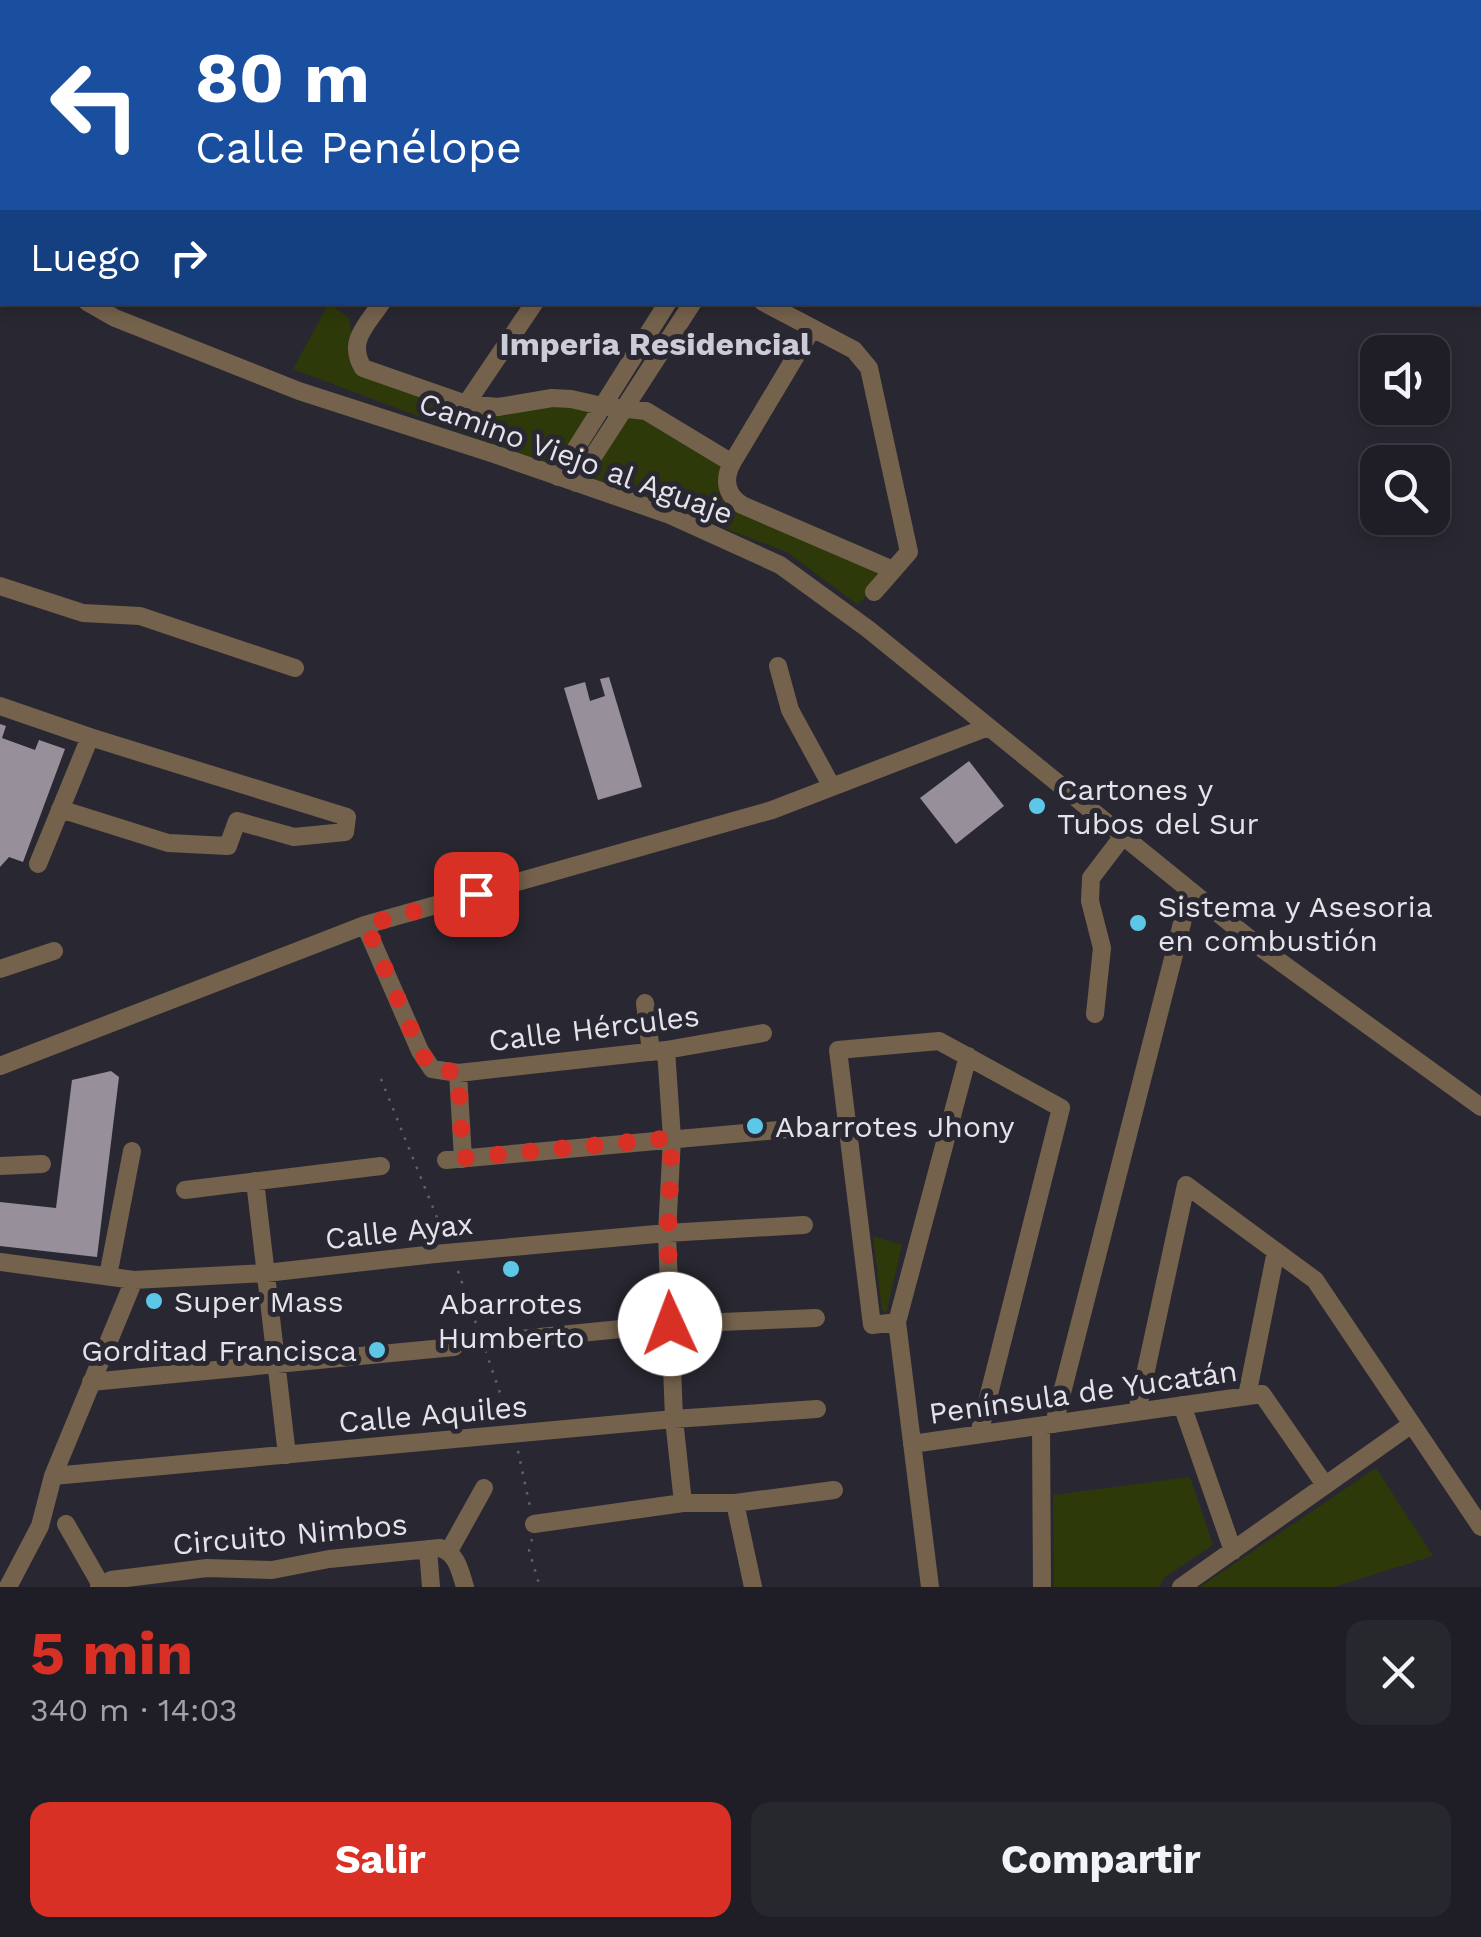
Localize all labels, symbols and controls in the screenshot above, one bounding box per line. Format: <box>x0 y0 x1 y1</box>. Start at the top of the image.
text: 80 m <box>195 37 370 119</box>
icon: left <box>30 40 160 170</box>
text: Calle Penélope <box>195 121 522 174</box>
icon: right <box>161 230 216 285</box>
text: Luego <box>30 236 141 280</box>
district label: Imperia Residencial <box>500 325 811 363</box>
map controls <box>1360 335 1450 535</box>
button: sound <box>1360 335 1450 425</box>
street label: Camino Viejo al Aguaje <box>414 385 738 531</box>
button: search <box>1360 445 1450 535</box>
place label: Cartones y Tubos del Sur <box>1057 772 1259 841</box>
marker: Cartones y Tubos del Sur <box>1026 795 1048 817</box>
pin <box>434 852 519 937</box>
icon: arrive <box>449 867 504 922</box>
place label: Sistema y Asesoria en combustión <box>1158 889 1433 958</box>
marker: Sistema y Asesoria en combustión <box>1127 912 1149 934</box>
street label: Calle Hércules <box>487 998 701 1058</box>
place label: Abarrotes Jhony <box>775 1109 1015 1144</box>
marker: Abarrotes Jhony <box>744 1115 766 1137</box>
street label: Calle Ayax <box>323 1206 475 1256</box>
marker: Abarrotes Humberto <box>500 1258 522 1280</box>
position arrow <box>618 1272 722 1376</box>
place label: Super Mass <box>174 1284 344 1319</box>
place label: Abarrotes Humberto <box>438 1286 584 1355</box>
marker: Super Mass <box>143 1290 165 1312</box>
place label: Gorditad Francisca <box>81 1333 357 1368</box>
marker: Gorditad Francisca <box>366 1339 388 1361</box>
street label: Península de Yucatán <box>927 1353 1239 1431</box>
street label: Calle Aquiles <box>337 1388 529 1440</box>
street label: Circuito Nimbos <box>171 1506 409 1562</box>
text: 5 min <box>30 1618 193 1689</box>
button: close <box>1346 1620 1451 1725</box>
text: 340 m · 14:03 <box>30 1691 237 1729</box>
button: Salir <box>30 1802 731 1917</box>
button: Compartir <box>751 1802 1451 1917</box>

